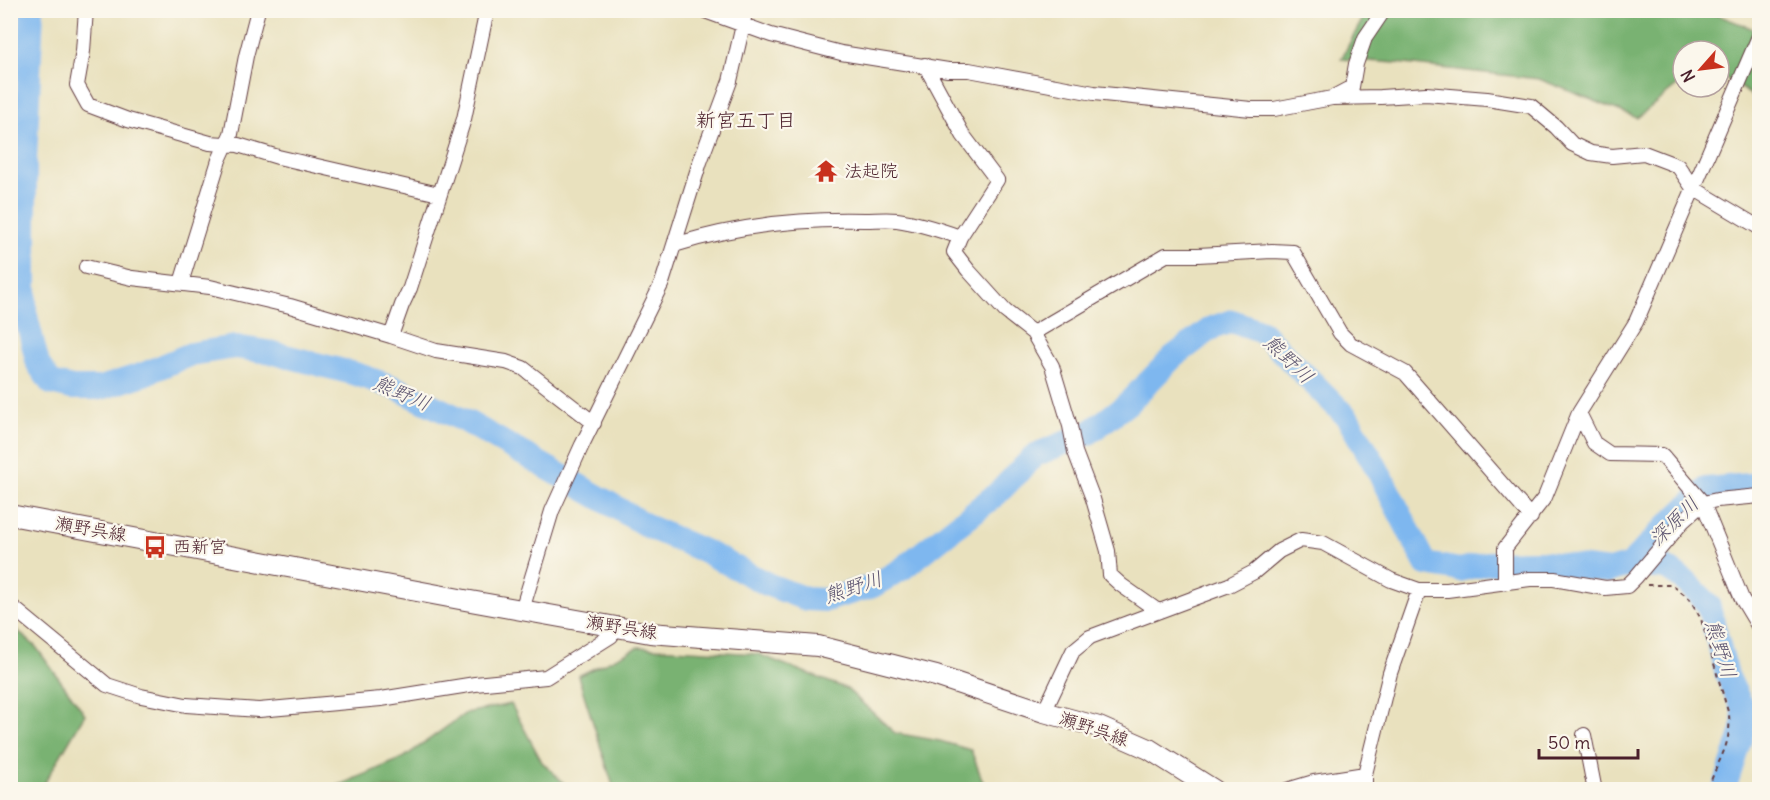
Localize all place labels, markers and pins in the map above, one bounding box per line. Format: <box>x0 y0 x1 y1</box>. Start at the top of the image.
temple icon: 法起院 <box>813 158 839 184</box>
place label: 法起院 <box>844 159 898 182</box>
bus stop icon: 西新宮 <box>142 534 168 560</box>
place label: 西新宮 <box>173 535 227 558</box>

